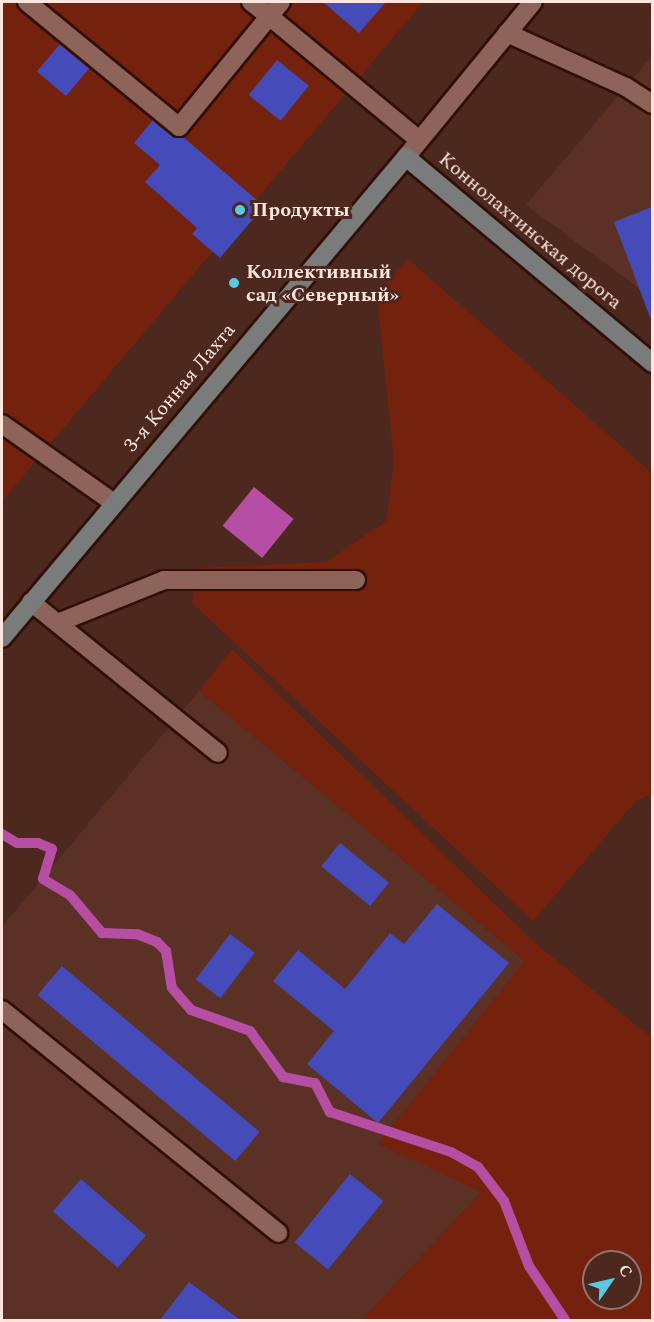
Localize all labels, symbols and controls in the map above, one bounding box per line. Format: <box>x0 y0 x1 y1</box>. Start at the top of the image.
street label: Коннолахтинская дорога <box>433 147 627 315</box>
place label: Продукты <box>252 198 350 222</box>
marker: Продукты <box>233 203 247 217</box>
place label: Коллективный сад «Северный» <box>246 260 399 307</box>
marker: Коллективный сад «Северный» <box>227 276 241 290</box>
street label: 3-я Конная Лахта <box>119 319 241 457</box>
north arrow <box>582 1250 642 1310</box>
text: С <box>612 1260 638 1282</box>

